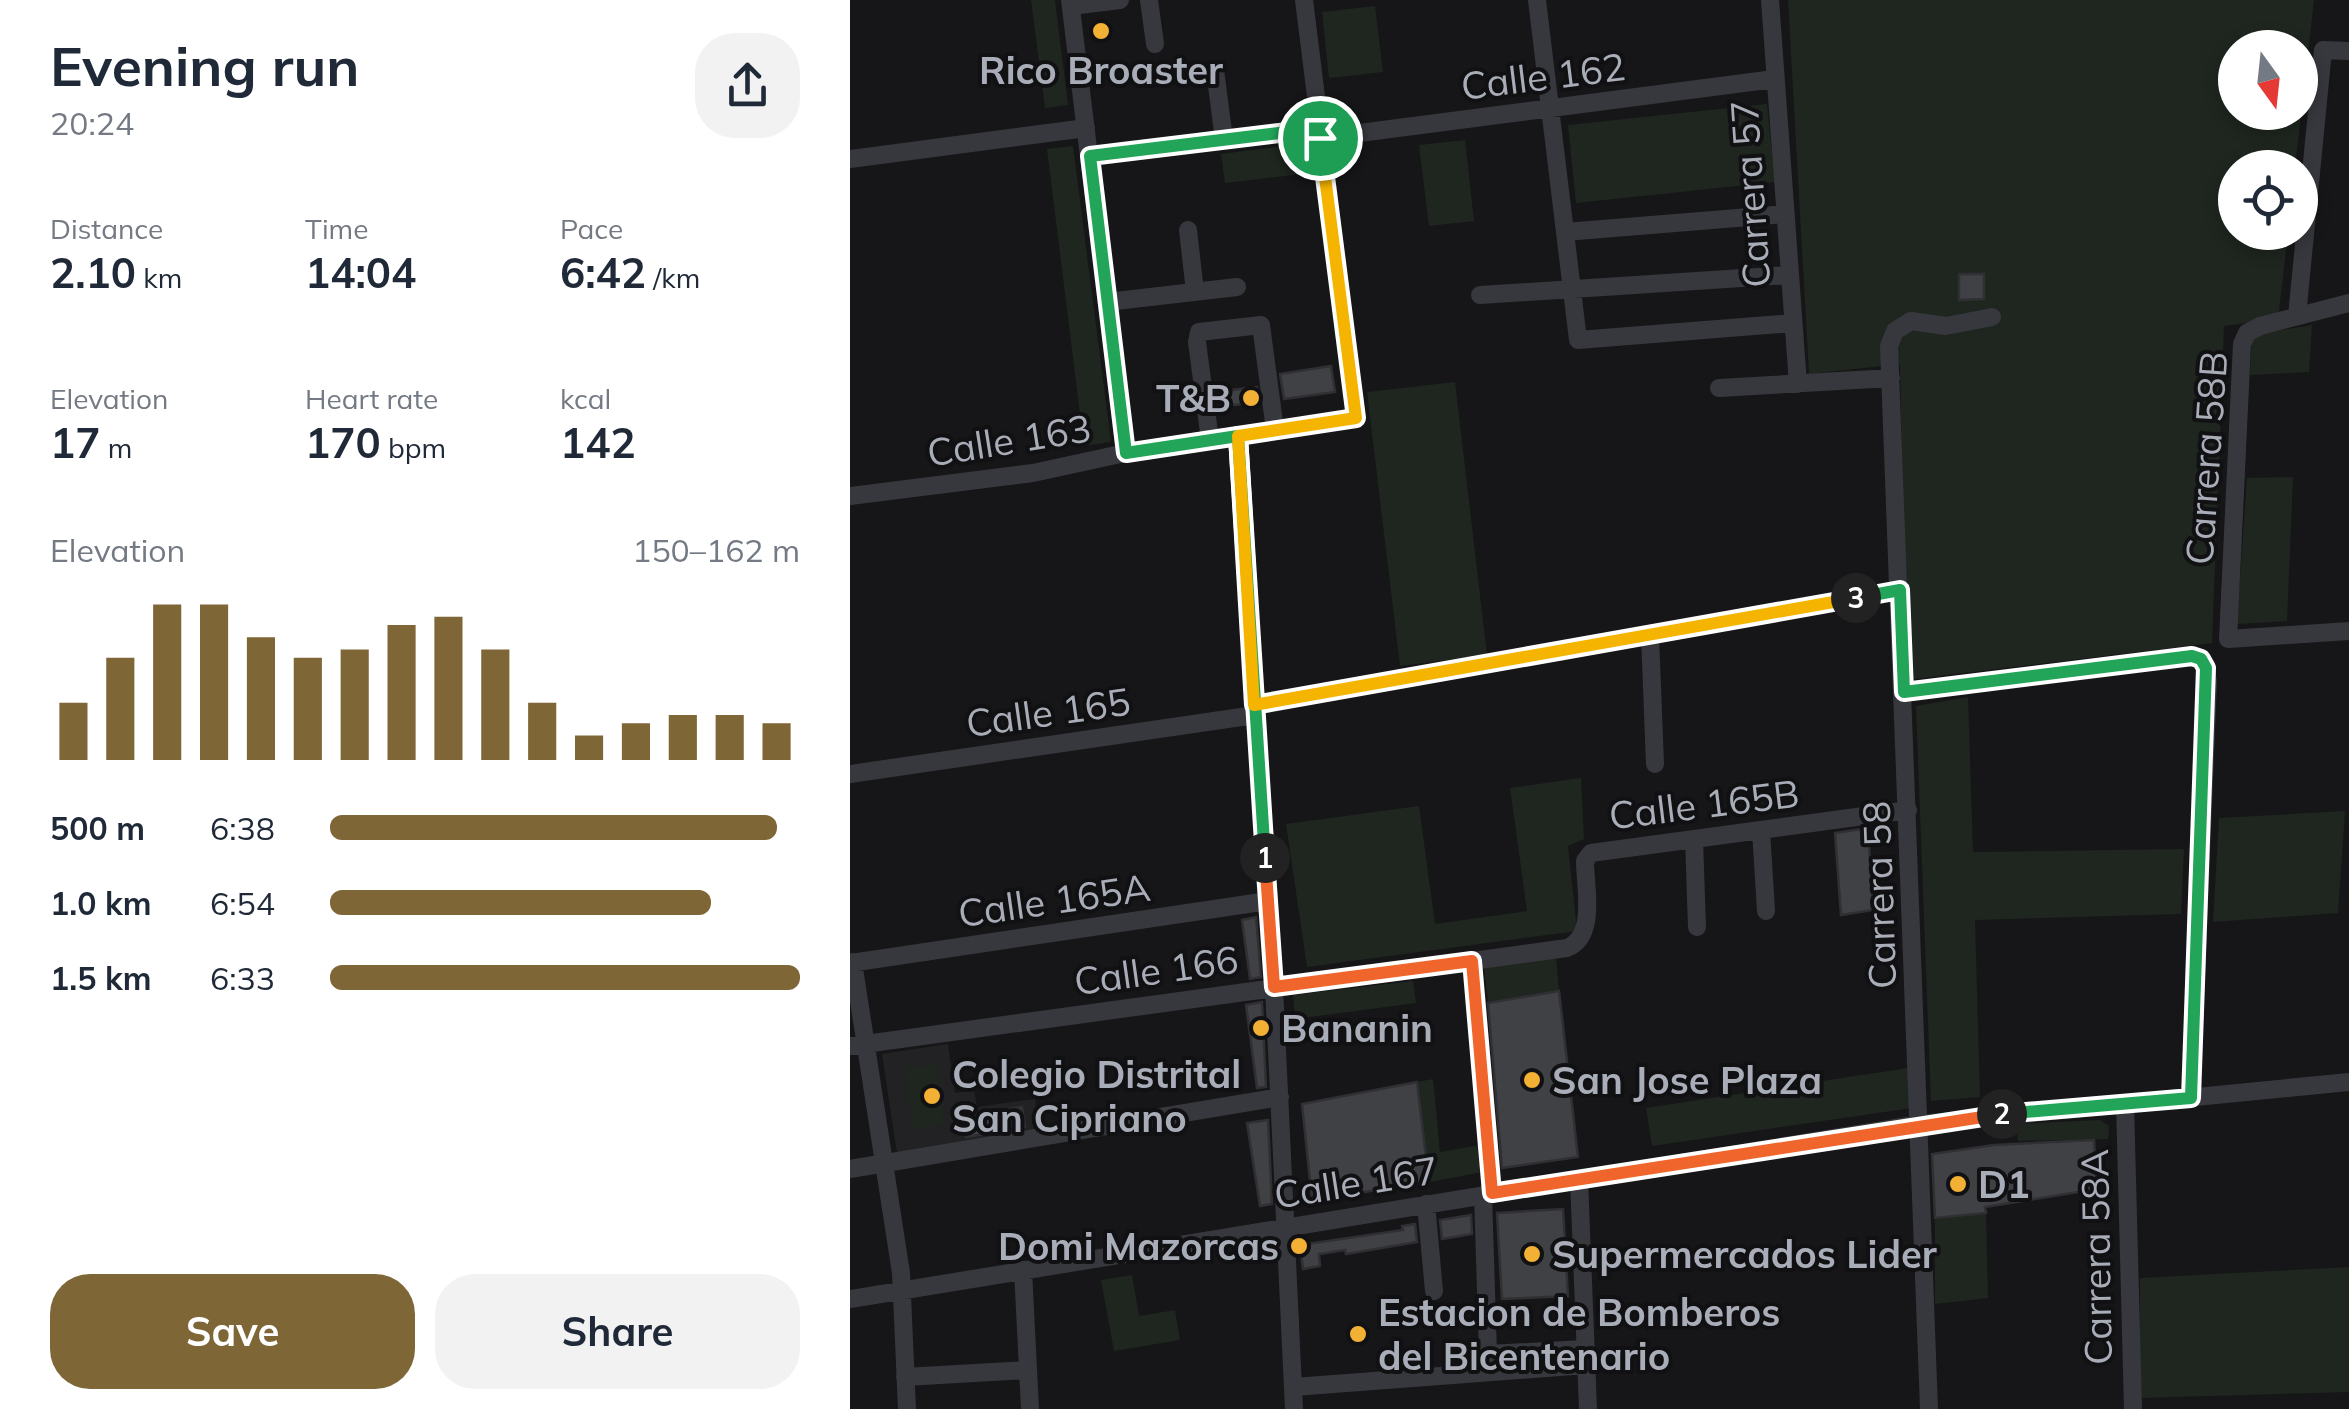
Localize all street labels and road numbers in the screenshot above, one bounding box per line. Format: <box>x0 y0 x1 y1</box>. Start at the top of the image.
street label: Calle 162 <box>1458 42 1628 110</box>
street label: Carrera 57 <box>1719 99 1781 289</box>
street label: Carrera 58B <box>2175 350 2237 566</box>
street label: Calle 163 <box>924 403 1094 477</box>
street label: Calle 165 <box>963 677 1133 747</box>
street label: Calle 165B <box>1606 769 1802 839</box>
street label: Carrera 58 <box>1852 800 1906 990</box>
street label: Calle 165A <box>955 863 1153 937</box>
street label: Calle 166 <box>1071 935 1241 1005</box>
street label: Calle 167 <box>1271 1145 1441 1219</box>
street label: Carrera 58A <box>2070 1149 2122 1365</box>

